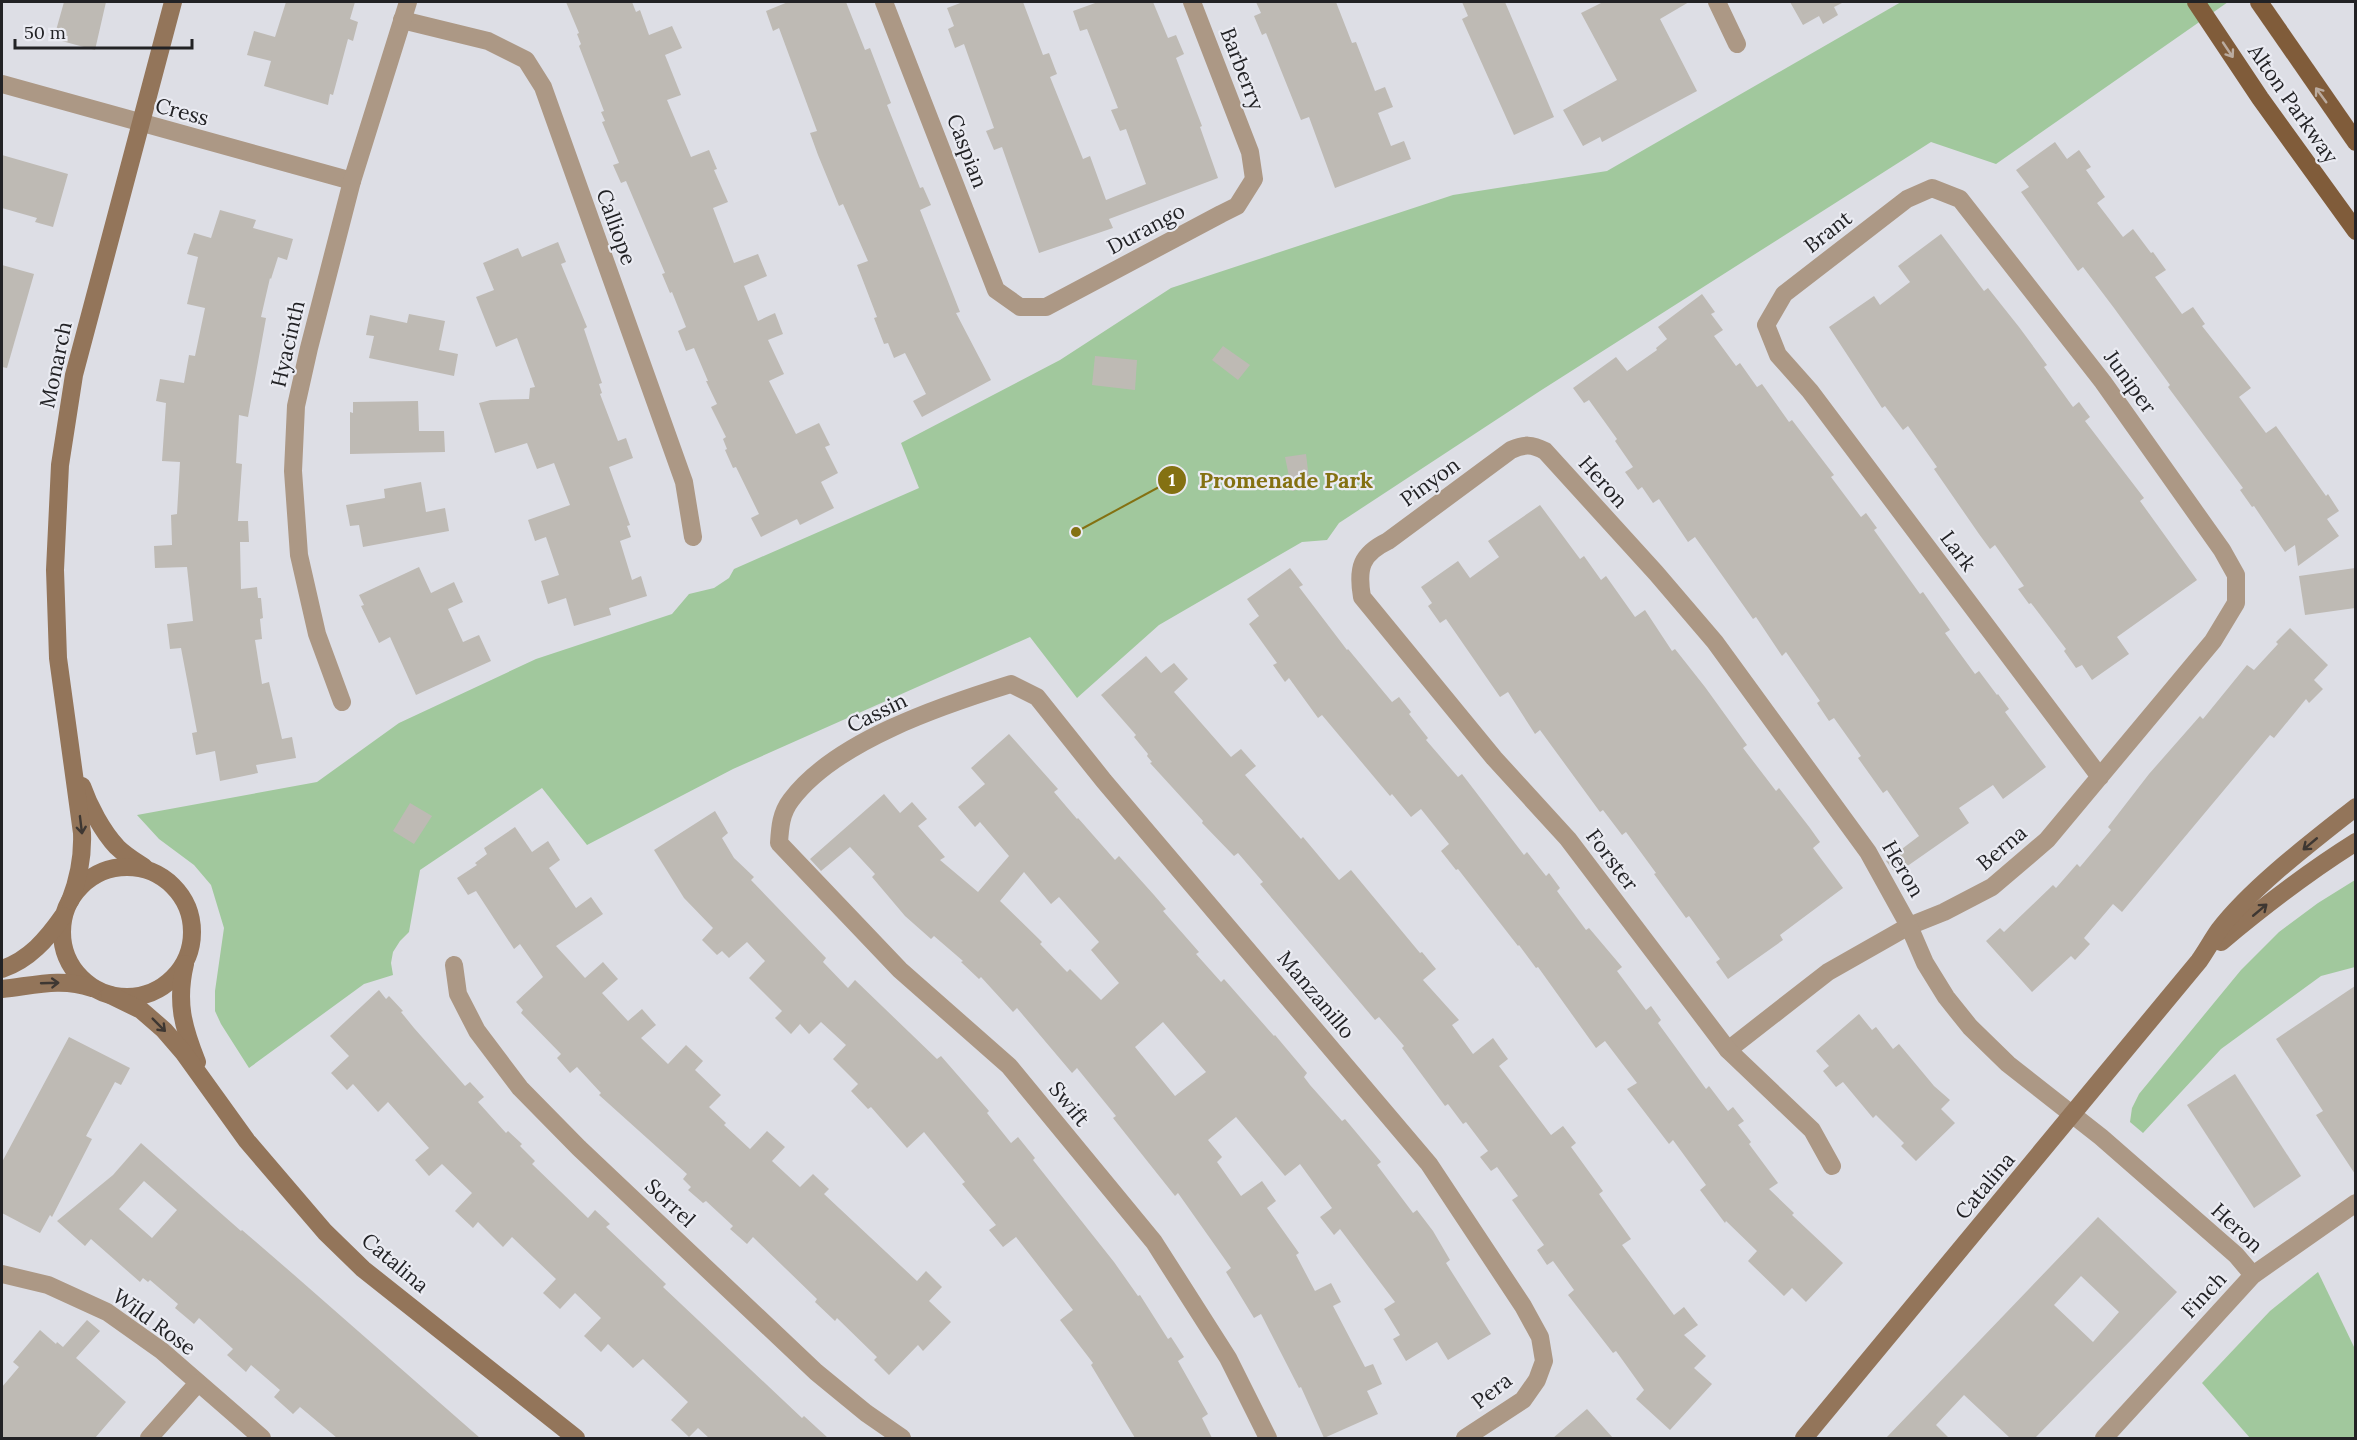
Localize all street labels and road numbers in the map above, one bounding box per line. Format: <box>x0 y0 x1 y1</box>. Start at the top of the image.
street label: Barberry <box>1214 24 1271 114</box>
street label: Alton Parkway <box>2242 38 2344 169</box>
street label: Cress <box>152 91 212 132</box>
street label: Caspian <box>941 110 994 192</box>
street label: Calliope <box>590 185 643 269</box>
street label: Durango <box>1102 197 1189 260</box>
street label: Brant <box>1798 204 1858 259</box>
street label: Hyacinth <box>264 298 311 390</box>
street label: Monarch <box>33 319 78 411</box>
street label: Juniper <box>2098 344 2162 419</box>
street label: Heron <box>1573 450 1634 514</box>
street label: Pinyon <box>1395 451 1465 512</box>
street label: Lark <box>1934 525 1983 577</box>
street label: Cassin <box>842 686 912 739</box>
street label: Berna <box>1971 819 2032 876</box>
street label: Forster <box>1580 823 1645 896</box>
street label: Heron <box>1876 835 1931 902</box>
street label: Manzanillo <box>1272 945 1361 1044</box>
street label: Swift <box>1043 1076 1096 1132</box>
street label: Catalina <box>1949 1146 2021 1225</box>
street label: Sorrel <box>639 1173 701 1233</box>
street label: Heron <box>2206 1197 2269 1259</box>
street label: Catalina <box>356 1227 435 1299</box>
street label: Finch <box>2175 1266 2232 1324</box>
street label: Wild Rose <box>107 1282 201 1361</box>
street label: Pera <box>1466 1366 1517 1415</box>

